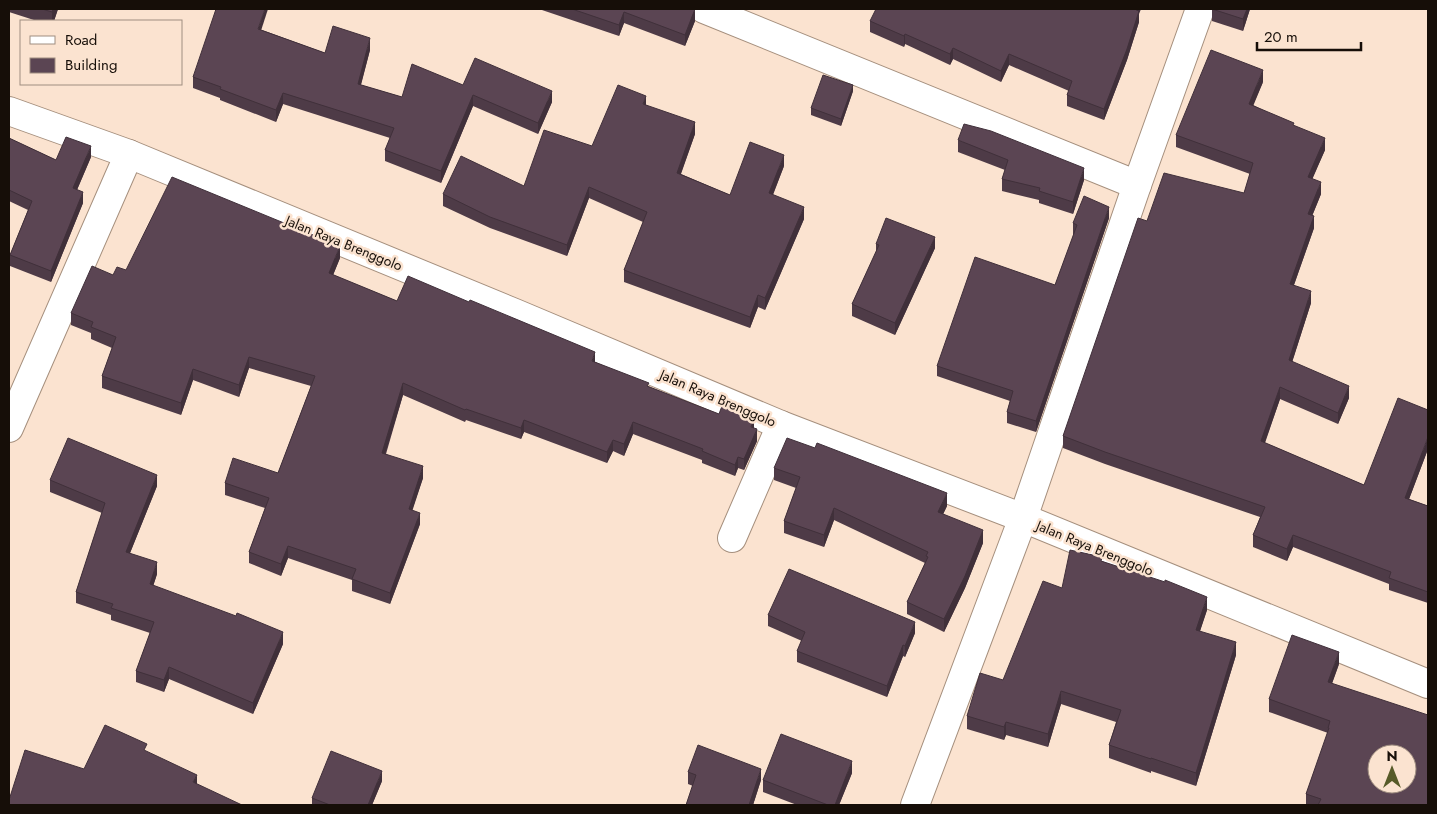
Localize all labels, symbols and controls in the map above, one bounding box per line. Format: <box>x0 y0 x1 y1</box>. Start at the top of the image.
legend <box>20 20 182 85</box>
scale bar <box>1257 20 1361 52</box>
text: 20 m <box>1264 26 1298 48</box>
text: Road <box>65 29 97 51</box>
text: Building <box>65 54 117 76</box>
street label: Jalan Raya Brenggolo <box>281 210 406 276</box>
street label: Jalan Raya Brenggolo <box>655 364 780 432</box>
street label: Jalan Raya Brenggolo <box>1032 515 1157 581</box>
north arrow <box>1367 744 1417 794</box>
text: N <box>1386 746 1398 766</box>

